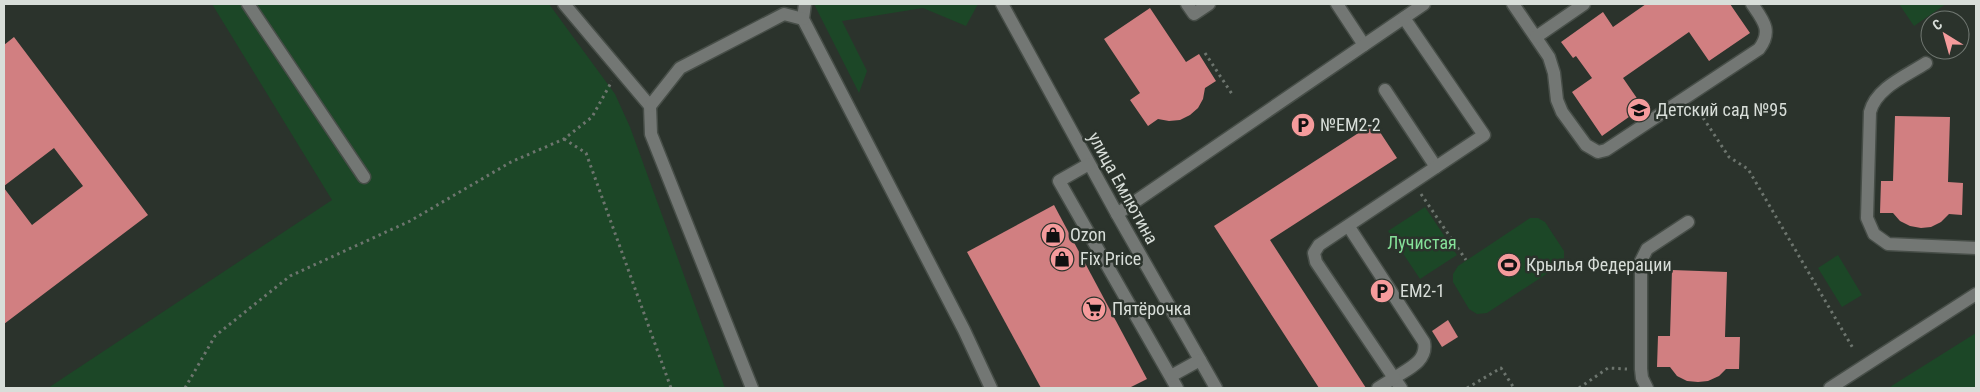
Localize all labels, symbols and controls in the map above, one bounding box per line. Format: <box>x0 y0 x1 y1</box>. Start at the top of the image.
north arrow <box>1920 10 1970 60</box>
text: С <box>1929 16 1945 33</box>
school or university icon: Детский сад №95 <box>1626 97 1652 123</box>
place label: Детский сад №95 <box>1656 99 1787 120</box>
parking icon: №ЕМ2-2 <box>1290 112 1316 138</box>
place label: №ЕМ2-2 <box>1320 114 1381 135</box>
street label: улица Емлютина <box>1084 128 1163 247</box>
shop icon: Ozon <box>1040 222 1066 248</box>
place label: Ozon <box>1070 224 1106 245</box>
park label: Лучистая <box>1387 232 1457 253</box>
shop icon: Fix Price <box>1049 246 1075 272</box>
place label: Fix Price <box>1080 248 1141 269</box>
sports icon: Крылья Федерации <box>1496 252 1522 278</box>
place label: Крылья Федерации <box>1526 254 1672 275</box>
parking icon: ЕМ2-1 <box>1369 278 1395 304</box>
place label: ЕМ2-1 <box>1400 280 1445 301</box>
supermarket icon: Пятёрочка <box>1081 296 1107 322</box>
place label: Пятёрочка <box>1112 298 1191 319</box>

